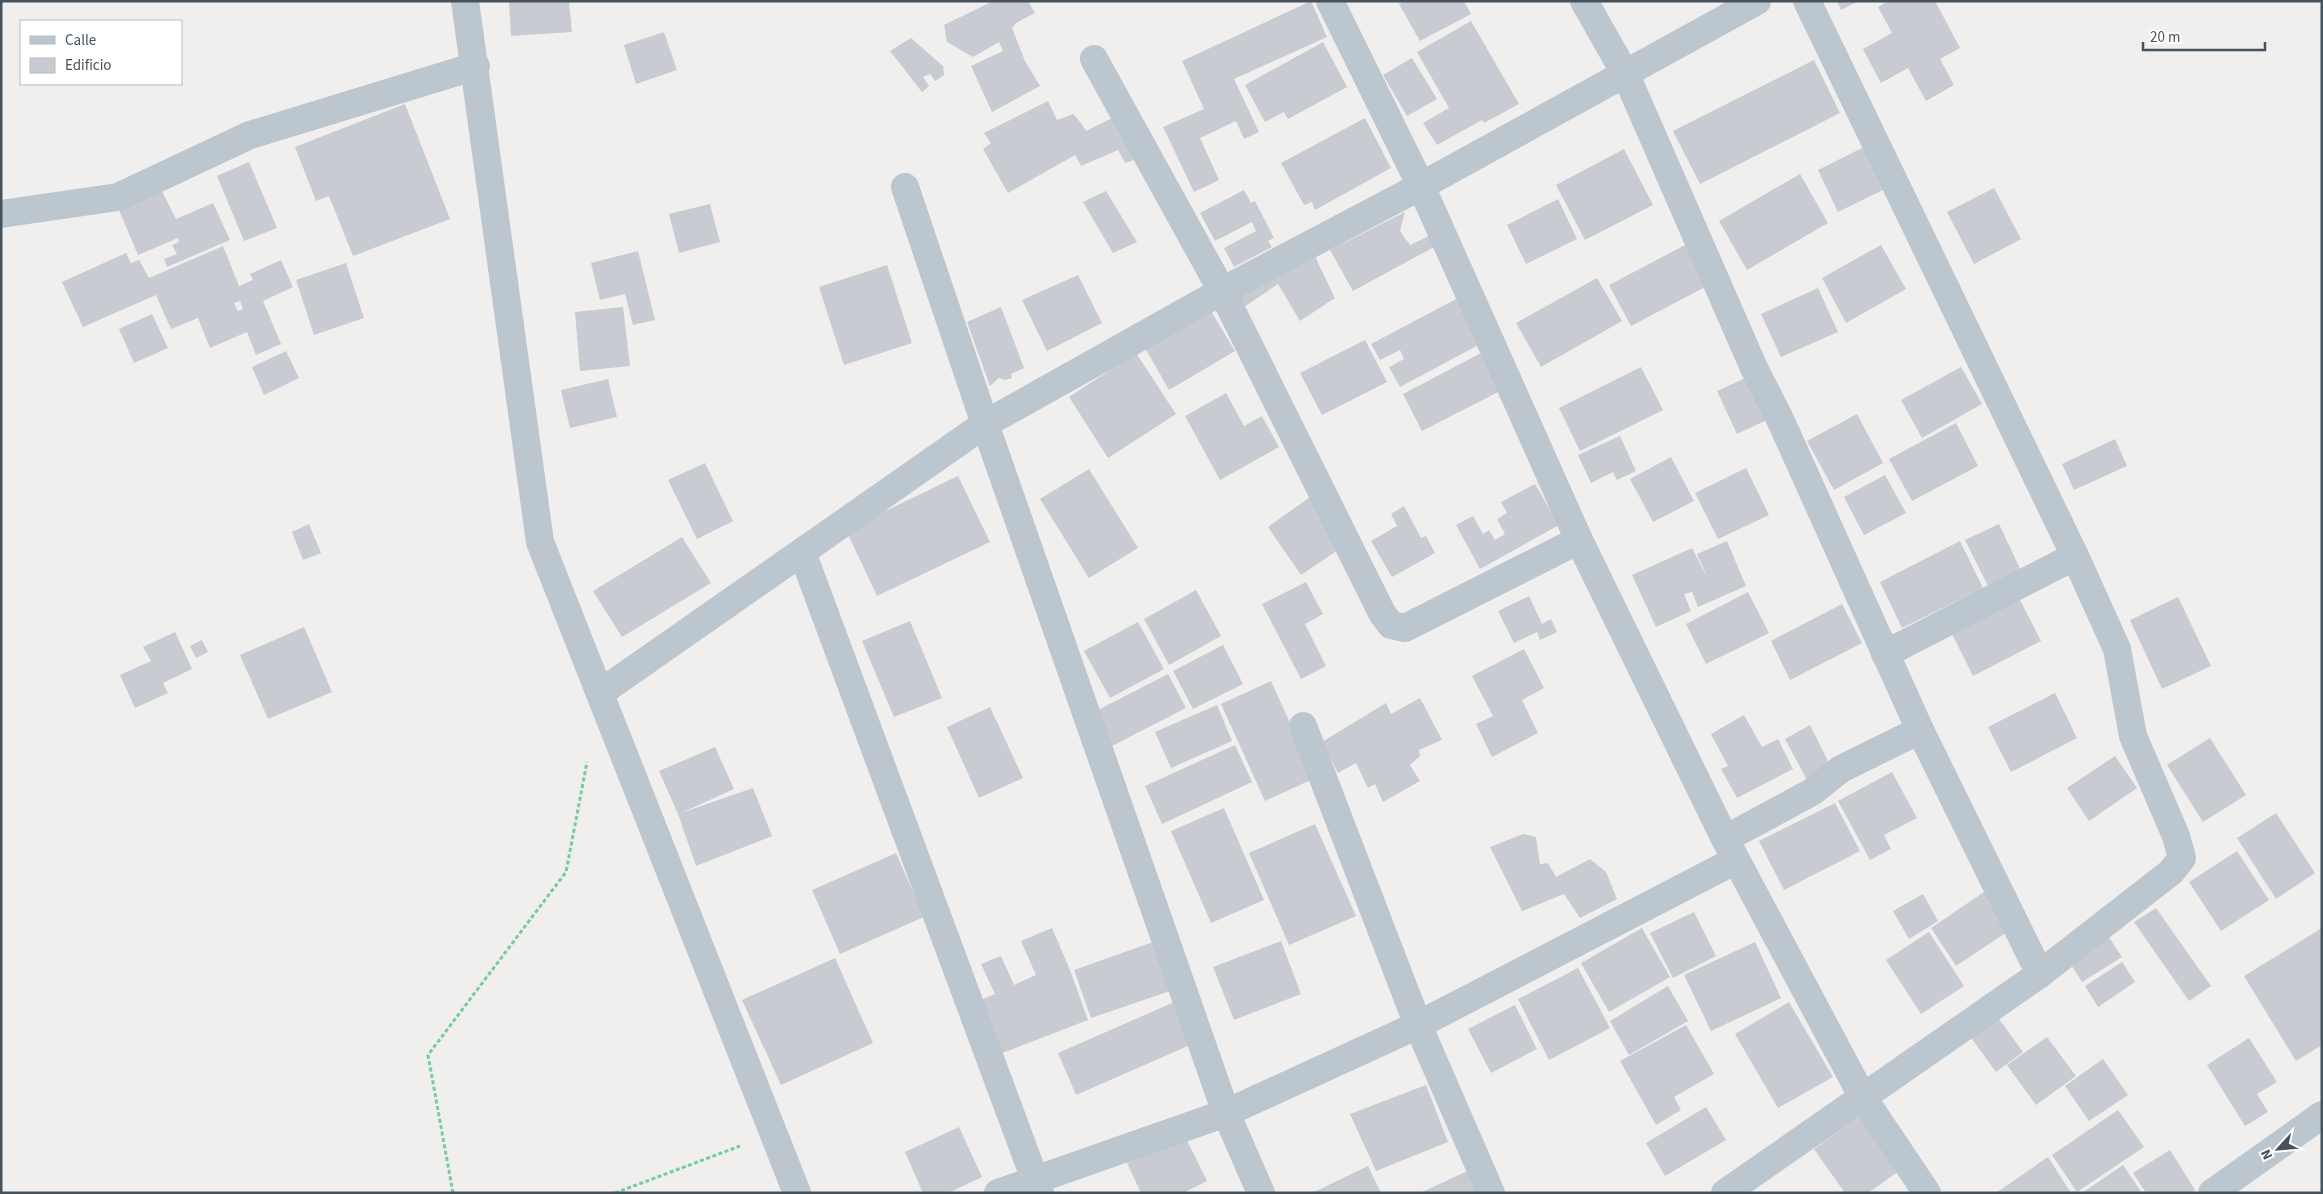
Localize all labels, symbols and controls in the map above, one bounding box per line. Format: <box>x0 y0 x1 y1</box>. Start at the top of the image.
legend <box>20 20 182 85</box>
scale bar <box>2143 20 2266 52</box>
text: 20 m <box>2150 27 2180 48</box>
text: Calle <box>65 30 96 51</box>
text: Edificio <box>65 55 112 76</box>
north arrow <box>2253 1124 2303 1174</box>
text: N <box>2256 1146 2278 1163</box>

